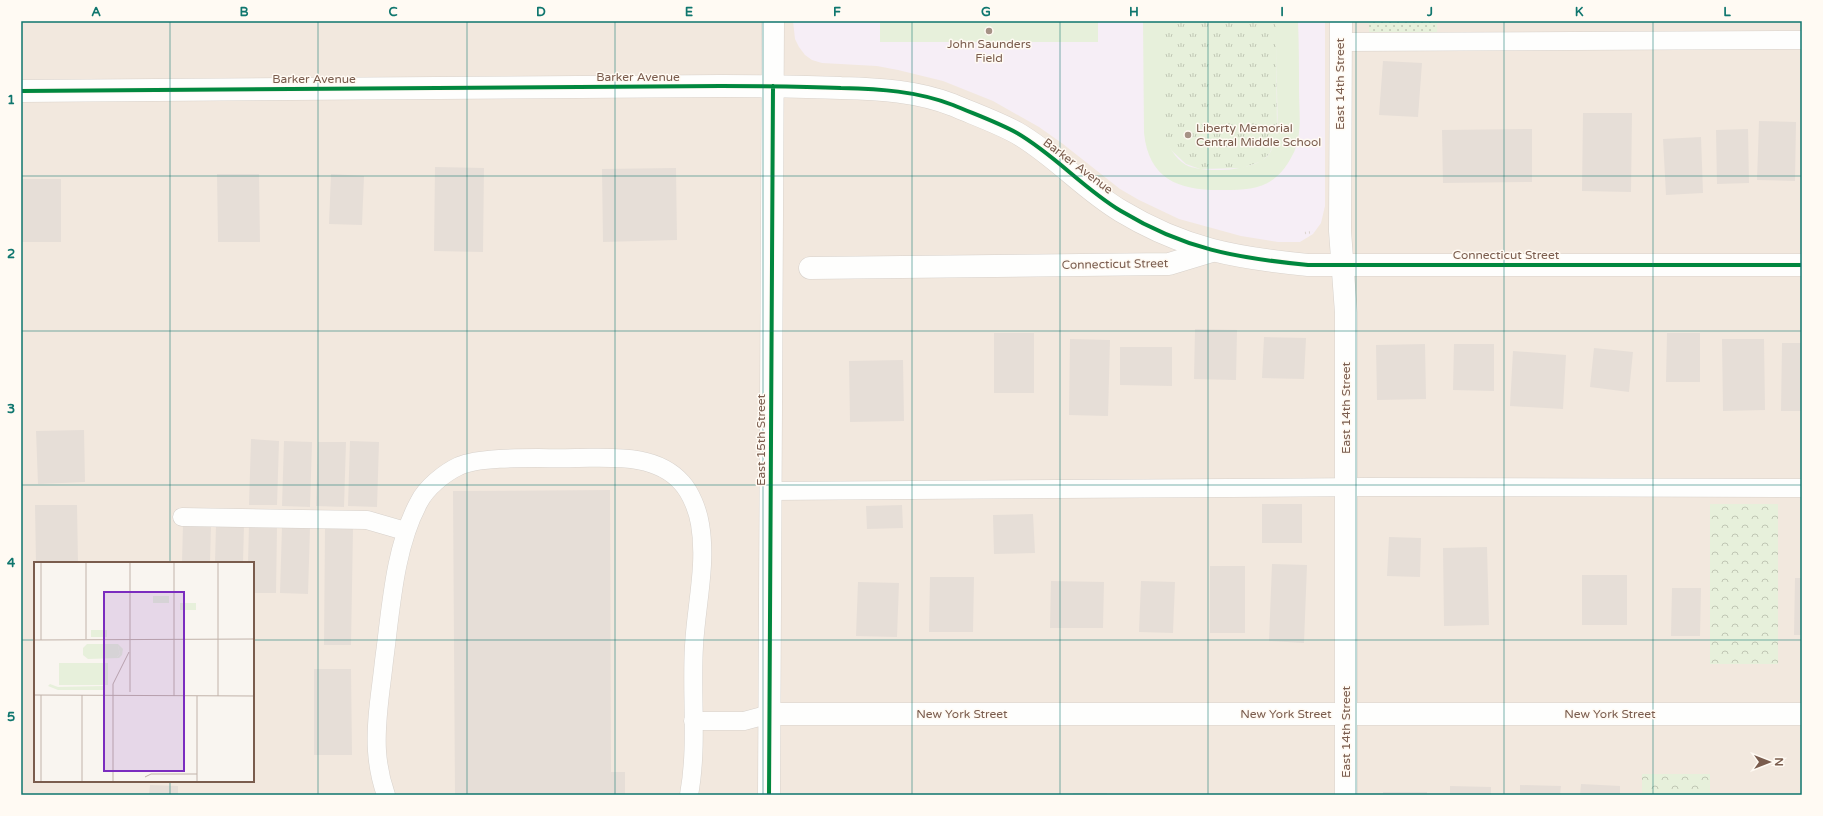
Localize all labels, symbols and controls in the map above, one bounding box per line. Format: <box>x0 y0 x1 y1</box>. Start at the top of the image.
text: A <box>91 4 101 20</box>
text: B <box>239 4 249 20</box>
text: C <box>388 4 398 20</box>
text: D <box>536 4 546 20</box>
text: E <box>685 4 693 20</box>
text: F <box>833 4 841 20</box>
text: G <box>981 4 991 20</box>
text: H <box>1129 4 1139 20</box>
text: I <box>1280 4 1284 20</box>
text: J <box>1426 4 1433 20</box>
text: K <box>1575 4 1584 20</box>
text: L <box>1723 4 1731 20</box>
marker: John Saunders Field <box>984 26 994 36</box>
place label: John Saunders Field <box>947 37 1031 65</box>
street label: East 14th Street <box>1333 38 1347 130</box>
street label: Barker Avenue <box>596 70 680 84</box>
street label: Barker Avenue <box>272 72 356 86</box>
text: 1 <box>7 92 15 108</box>
place label: Liberty Memorial Central Middle School <box>1196 121 1321 149</box>
marker: Liberty Memorial Central Middle School <box>1183 130 1193 140</box>
street label: Barker Avenue <box>1040 135 1116 197</box>
text: 2 <box>7 246 15 262</box>
street label: Connecticut Street <box>1453 248 1560 262</box>
street label: Connecticut Street <box>1062 256 1169 272</box>
street label: East 14th Street <box>1339 362 1353 454</box>
street label: East 15th Street <box>754 394 768 486</box>
text: 3 <box>7 401 15 417</box>
text: 4 <box>7 555 16 571</box>
inset map <box>34 562 254 782</box>
street label: East 14th Street <box>1339 686 1353 778</box>
street label: New York Street <box>916 707 1008 721</box>
street label: New York Street <box>1240 707 1332 721</box>
street label: New York Street <box>1564 707 1656 721</box>
text: 5 <box>7 709 15 725</box>
north arrow <box>1749 742 1789 782</box>
text: N <box>1772 758 1785 766</box>

